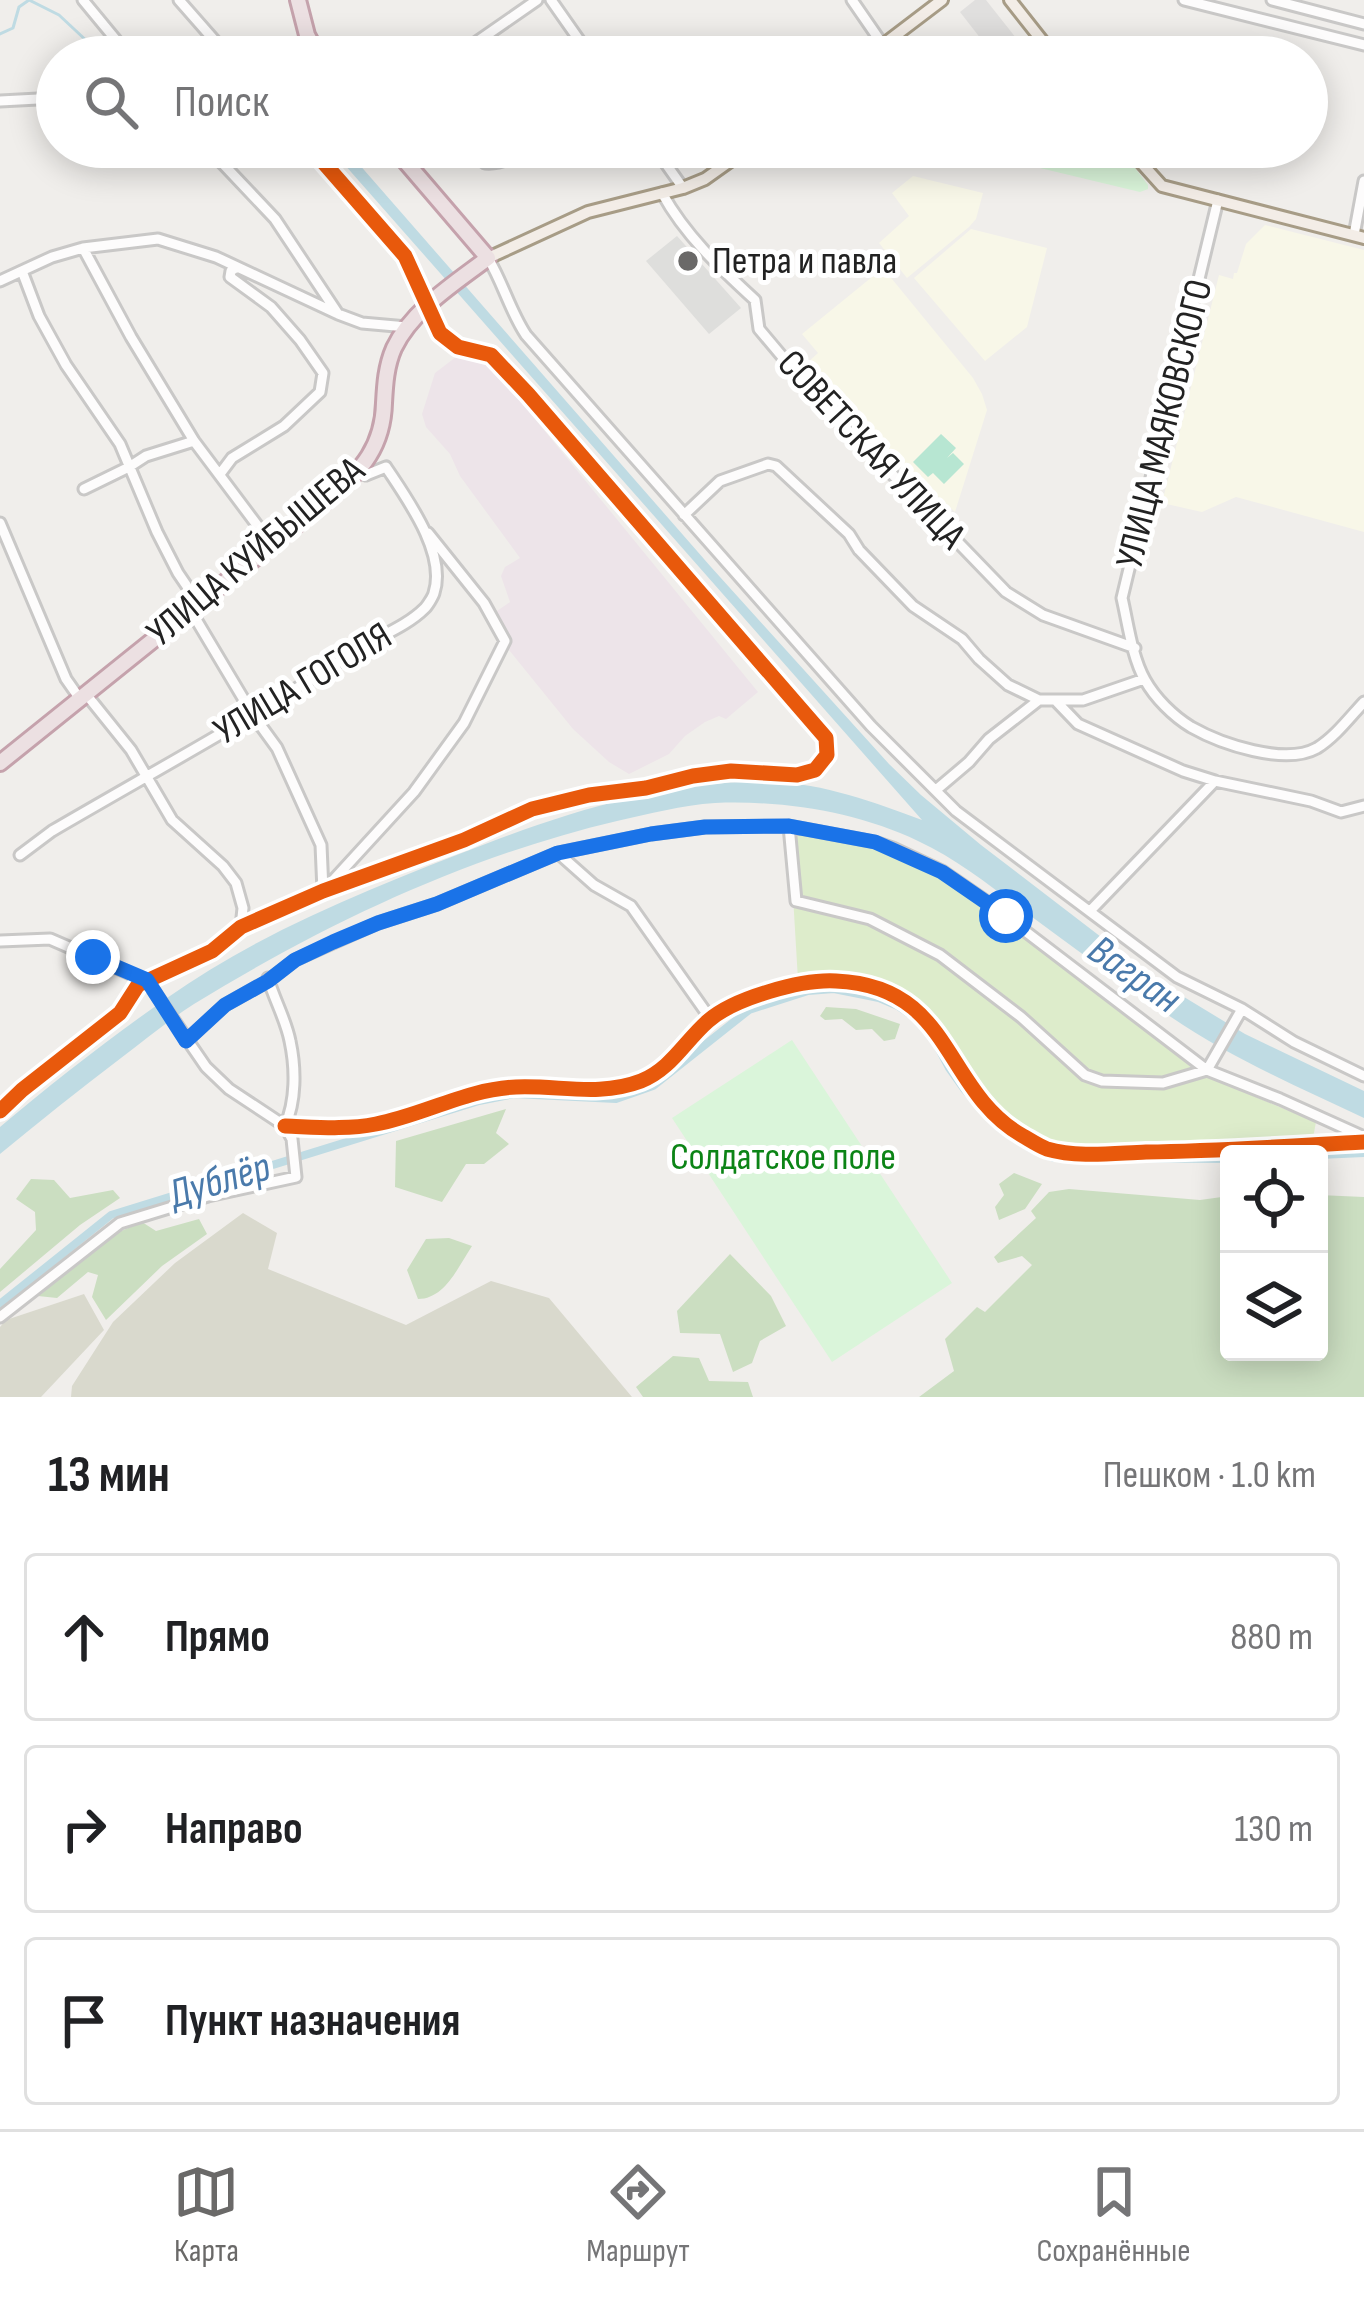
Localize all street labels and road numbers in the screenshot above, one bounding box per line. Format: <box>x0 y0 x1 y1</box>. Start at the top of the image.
street label: УЛИЦА МАЯКОВСКОГО <box>1106 275 1224 573</box>
street label: СОВЕТСКАЯ УЛИЦА <box>767 341 975 559</box>
street label: УЛИЦА КУЙБЫШЕВА <box>138 447 375 657</box>
street label: УЛИЦА ГОГОЛЯ <box>206 613 400 755</box>

